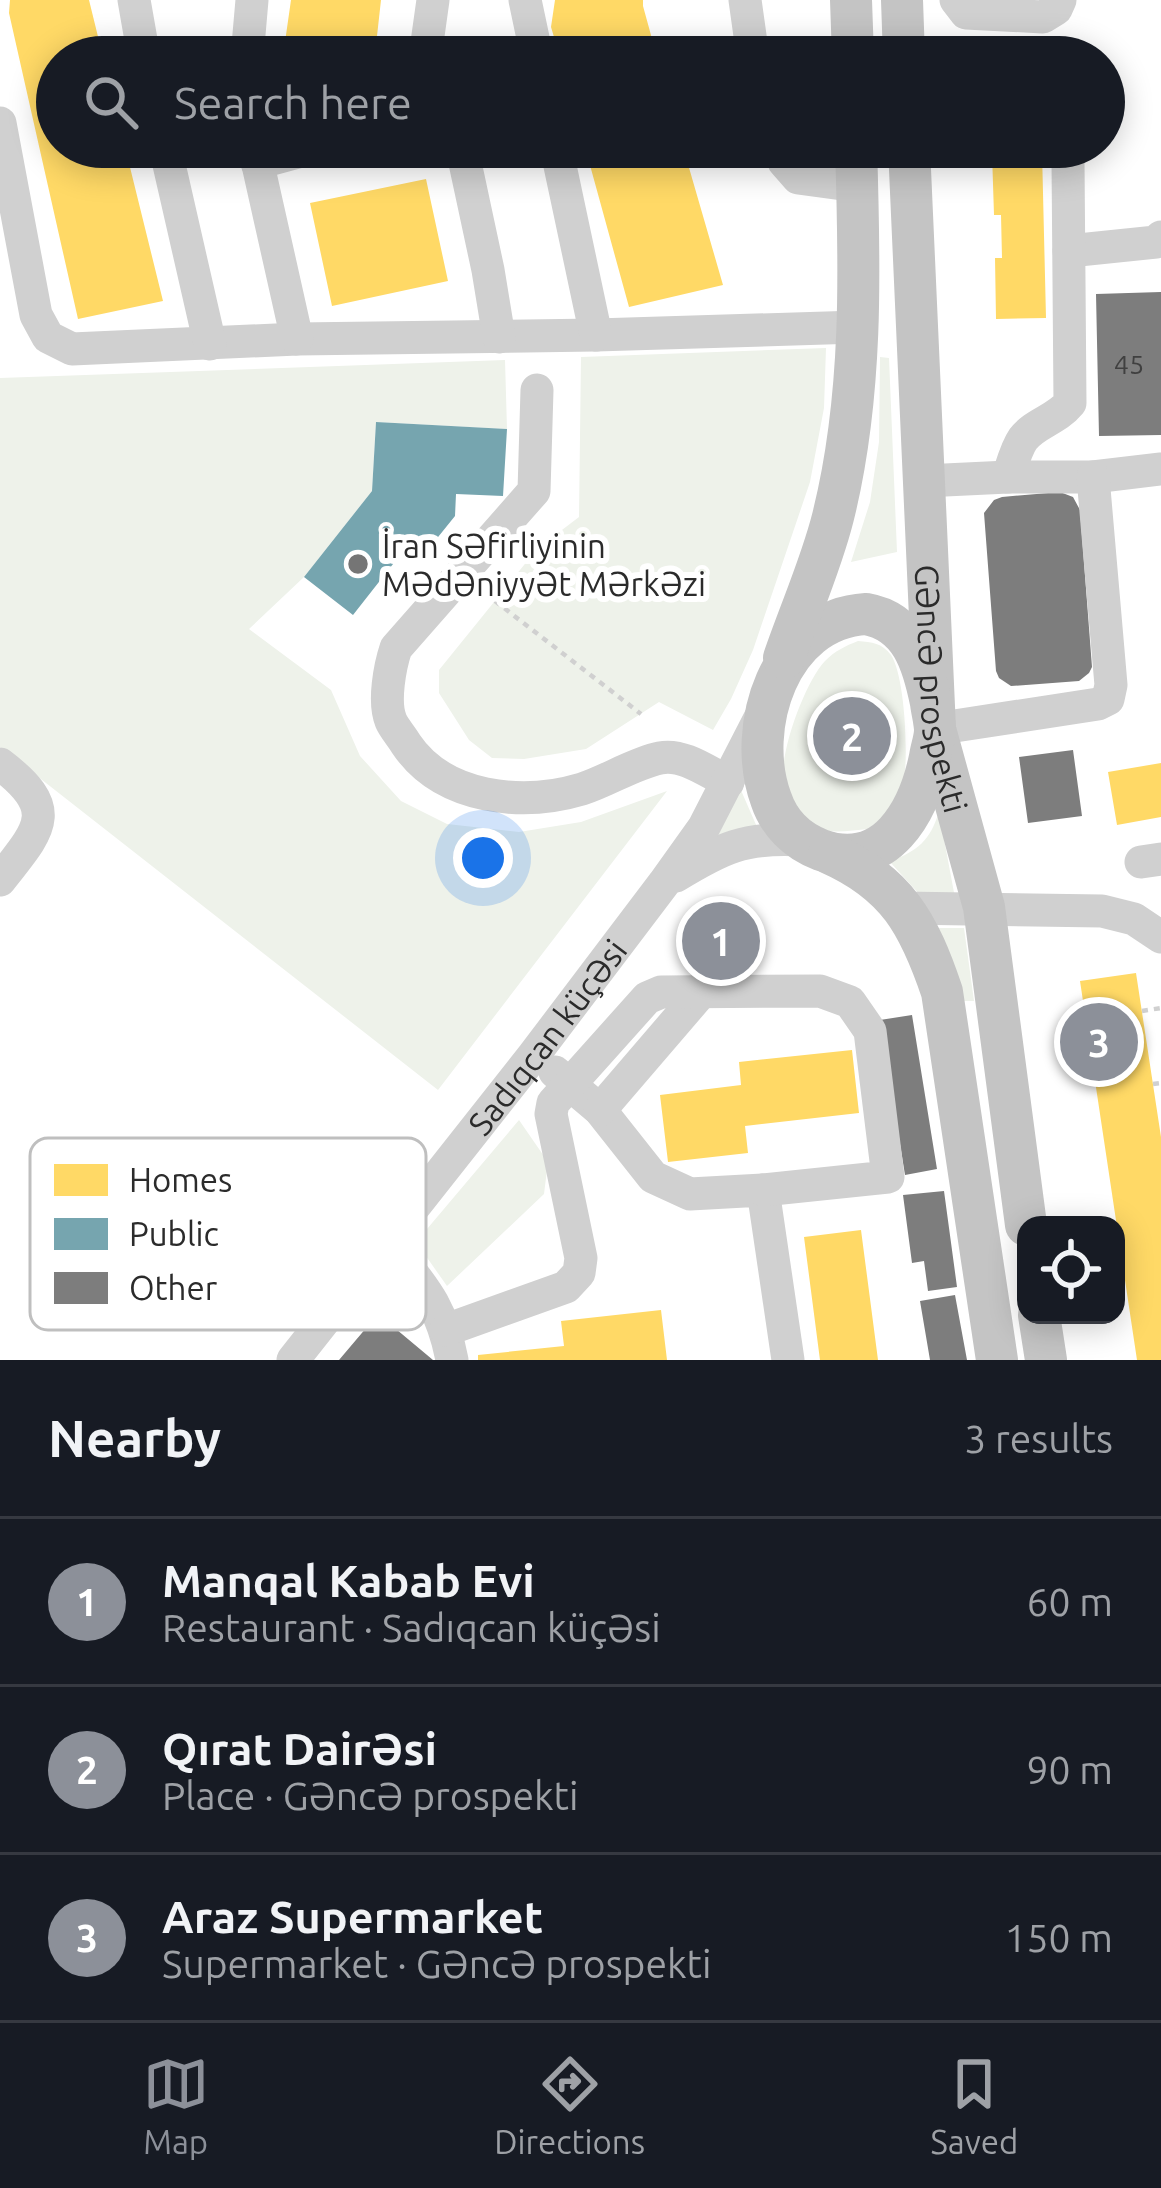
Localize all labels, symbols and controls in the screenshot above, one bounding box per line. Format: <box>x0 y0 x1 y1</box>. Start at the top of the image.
search box <box>36 36 1125 168</box>
icon: search <box>78 69 144 135</box>
text: Search here <box>174 77 412 128</box>
house number: 45 <box>1114 349 1144 379</box>
place label: İran Səfirliyinin Mədəniyyət Mərkəzi <box>382 527 706 602</box>
marker: İran Səfirliyinin Mədəniyyət Mərkəzi <box>345 551 371 577</box>
street label: Gəncə prospekti <box>909 564 976 816</box>
pin: 2 <box>813 691 891 781</box>
your location <box>453 828 513 888</box>
pin: 1 <box>682 896 760 986</box>
street label: Sadıqcan küçəsi <box>460 932 633 1141</box>
pin: 3 <box>1060 997 1138 1087</box>
legend <box>30 1138 426 1330</box>
text: Homes <box>129 1161 232 1198</box>
text: Public <box>129 1215 219 1252</box>
map controls <box>1017 1216 1125 1324</box>
button: locate <box>1017 1216 1125 1324</box>
text: Other <box>129 1269 218 1306</box>
text: Nearby <box>48 1409 221 1467</box>
text: 3 results <box>964 1417 1113 1460</box>
text: Manqal Kabab Evi <box>162 1555 535 1606</box>
text: 1 <box>76 1580 98 1623</box>
text: 60 m <box>1026 1580 1113 1623</box>
text: Restaurant · Sadıqcan küçəsi <box>162 1606 661 1649</box>
text: Qırat Dairəsi <box>162 1723 437 1774</box>
text: 2 <box>76 1748 98 1791</box>
text: 90 m <box>1026 1748 1113 1791</box>
text: Place · Gəncə prospekti <box>162 1774 578 1817</box>
text: Araz Supermarket <box>162 1891 543 1942</box>
text: 3 <box>76 1916 98 1959</box>
text: 150 m <box>1004 1916 1113 1959</box>
text: Supermarket · Gəncə prospekti <box>162 1942 711 1985</box>
tab: Map <box>143 2051 209 2160</box>
tab: Directions <box>494 2051 645 2160</box>
tab: Saved <box>930 2051 1018 2160</box>

